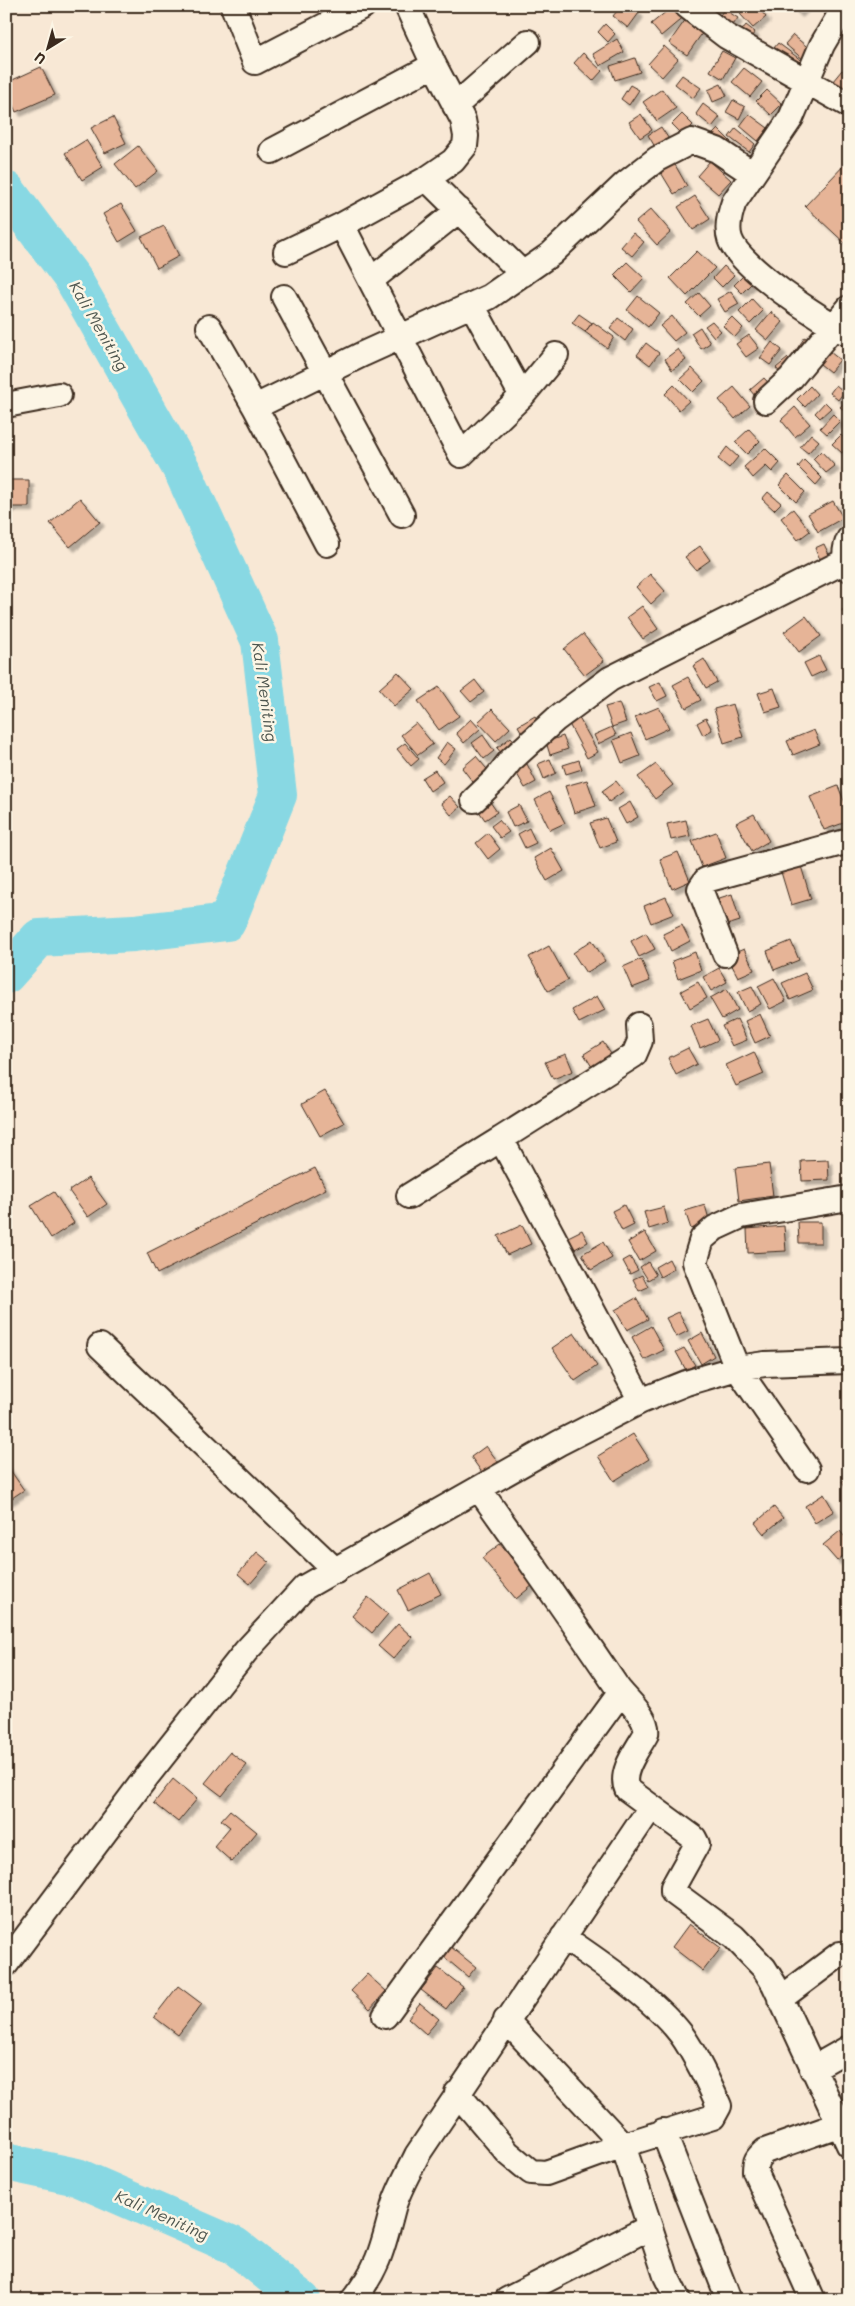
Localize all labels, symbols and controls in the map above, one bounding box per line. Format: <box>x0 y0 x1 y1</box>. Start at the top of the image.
north arrow <box>22 22 72 72</box>
text: U <box>30 48 50 69</box>
water label: Kali Meniting <box>65 277 134 374</box>
water label: Kali Meniting <box>248 641 283 743</box>
water label: Kali Meniting <box>112 2185 212 2245</box>

